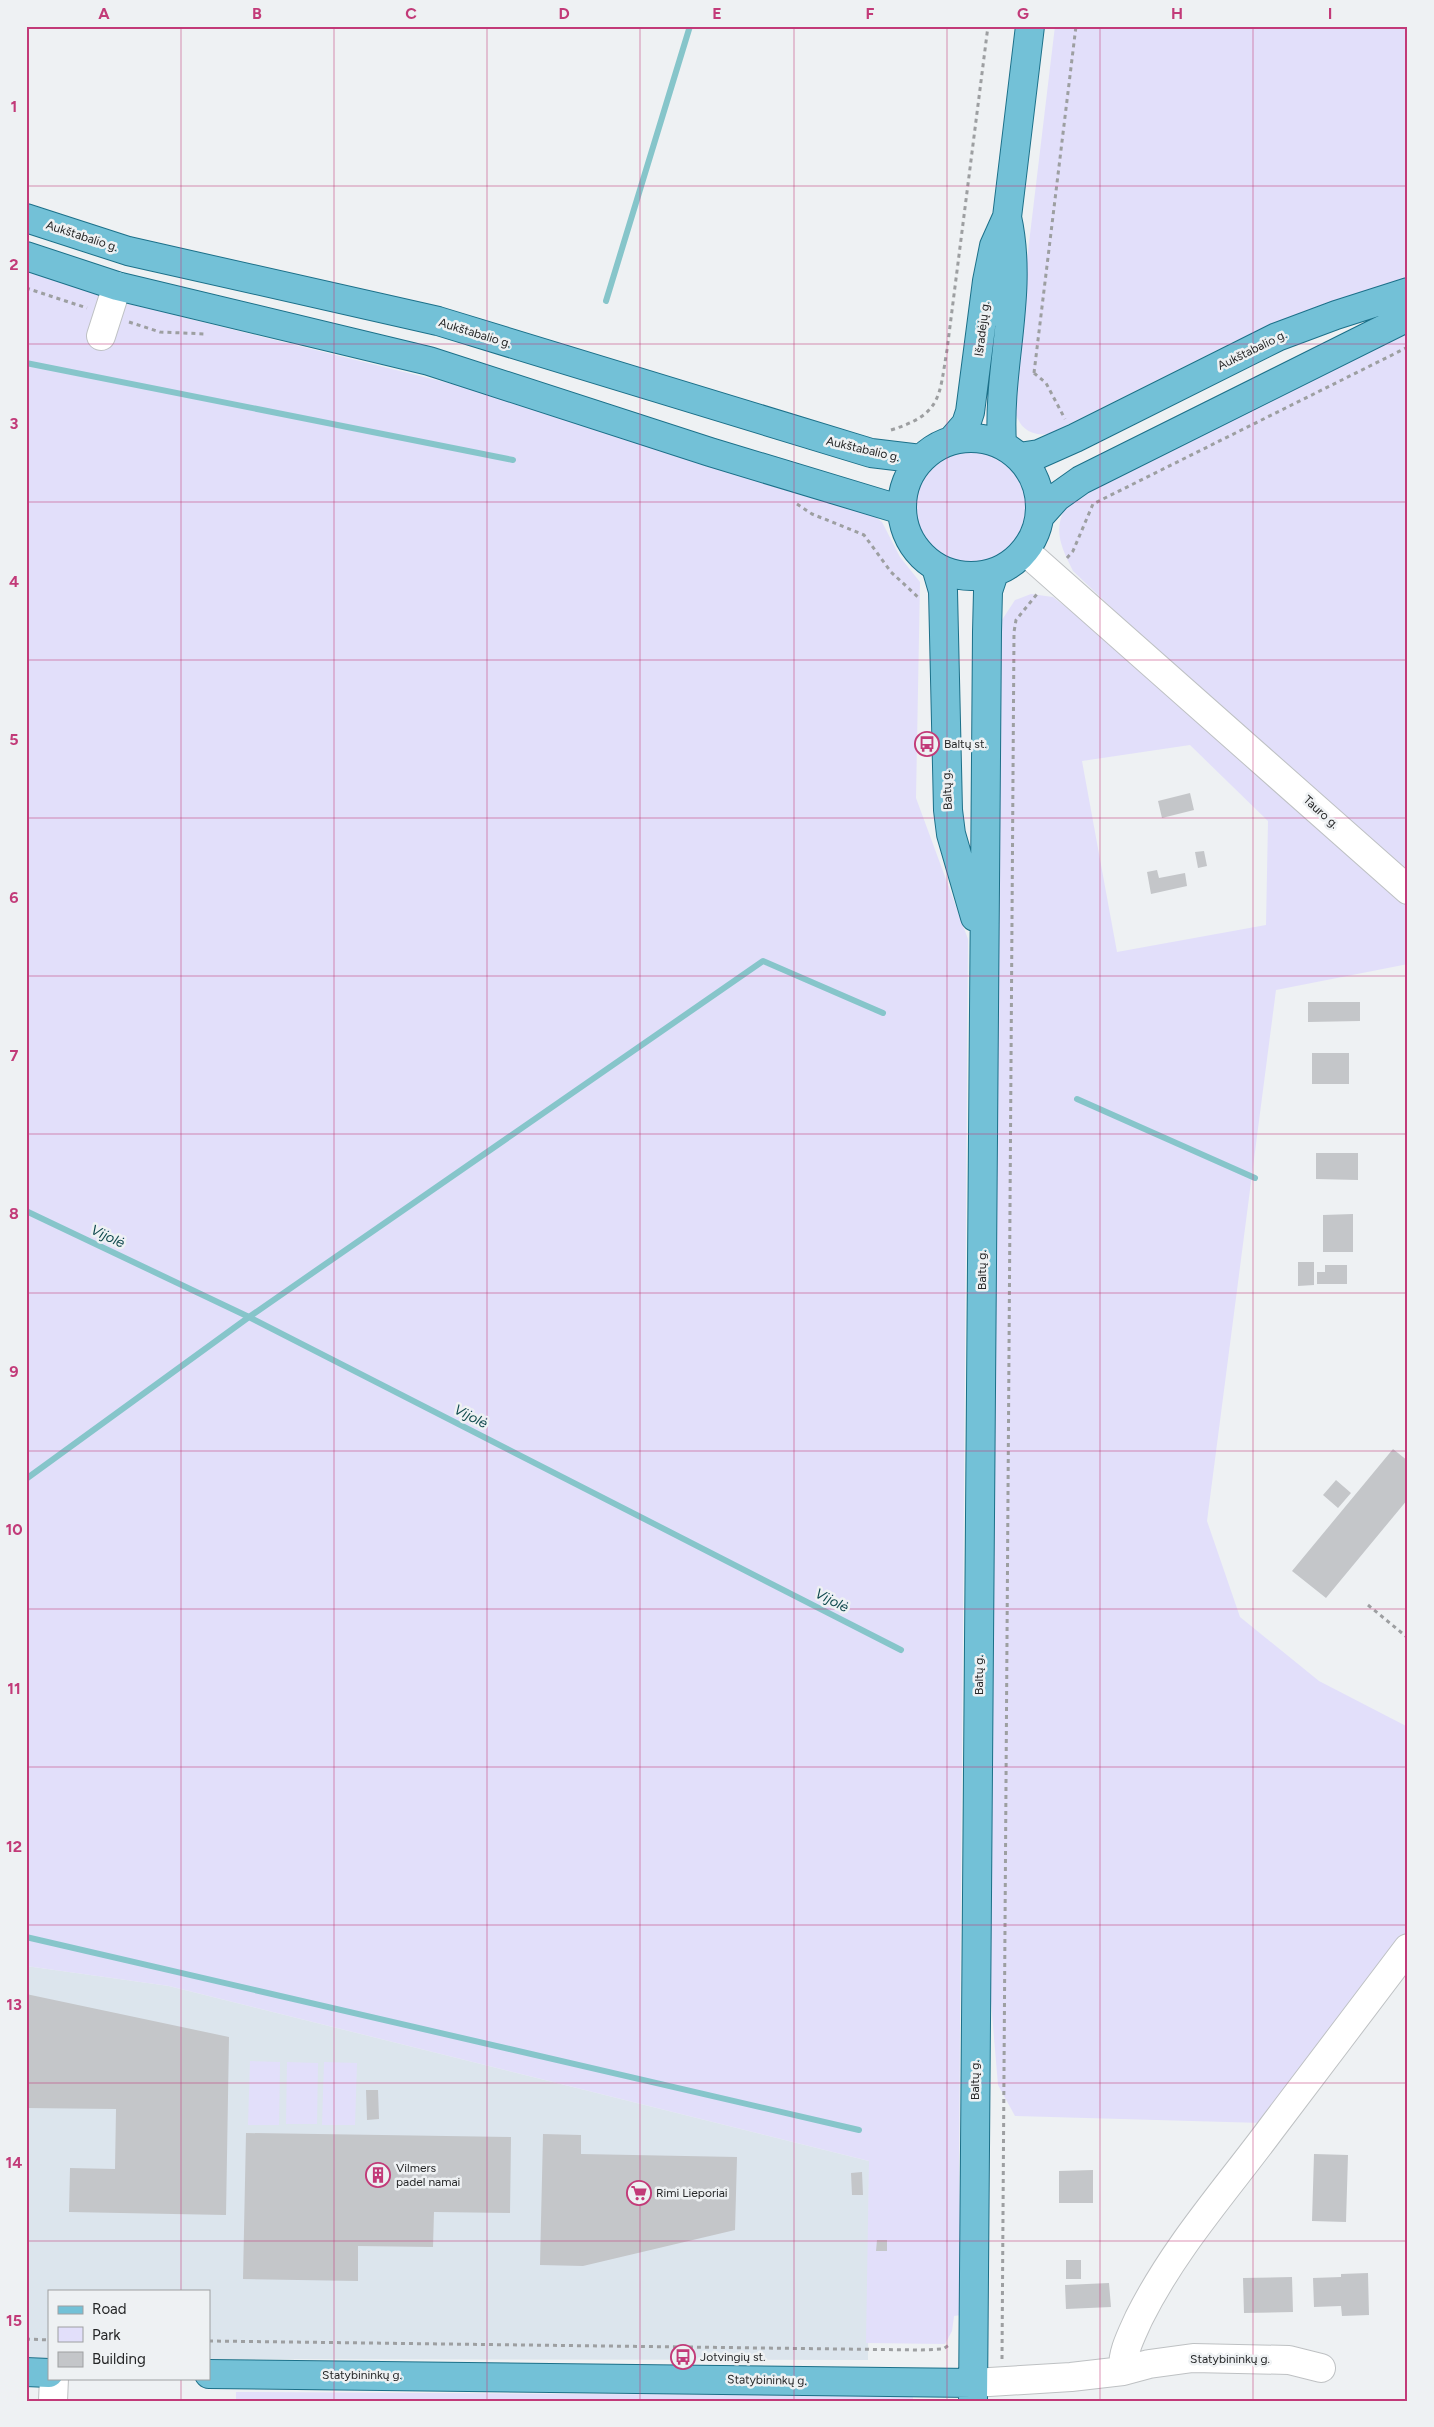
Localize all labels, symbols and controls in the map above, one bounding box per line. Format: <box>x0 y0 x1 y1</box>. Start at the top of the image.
text: A <box>98 4 110 23</box>
text: B <box>252 4 262 23</box>
text: C <box>405 4 417 23</box>
text: D <box>558 4 570 23</box>
text: E <box>712 4 722 23</box>
text: F <box>866 4 875 23</box>
text: G <box>1017 4 1029 23</box>
text: H <box>1171 4 1183 23</box>
text: I <box>1328 4 1332 23</box>
text: 1 <box>11 97 17 116</box>
street label: Aukštabalio g. <box>44 218 120 254</box>
text: 2 <box>9 255 19 274</box>
street label: Išradėjų g. <box>972 301 992 357</box>
street label: Aukštabalio g. <box>437 315 513 351</box>
street label: Aukštabalio g. <box>1215 327 1289 373</box>
text: 3 <box>10 414 19 433</box>
street label: Aukštabalio g. <box>825 434 901 464</box>
text: 4 <box>9 572 19 591</box>
text: 5 <box>9 730 19 749</box>
bus stop icon: Baltų st. <box>914 731 940 757</box>
place label: Baltų st. <box>944 737 987 751</box>
street label: Baltų g. <box>939 770 955 810</box>
street label: Tauro g. <box>1301 793 1341 831</box>
text: 6 <box>9 888 19 907</box>
text: 7 <box>10 1046 19 1065</box>
text: 8 <box>9 1204 19 1223</box>
water label: Vijolė <box>88 1221 128 1252</box>
street label: Baltų g. <box>975 1250 989 1290</box>
text: 9 <box>9 1362 19 1381</box>
water label: Vijolė <box>451 1401 491 1432</box>
text: 10 <box>5 1520 23 1539</box>
water label: Vijolė <box>812 1585 852 1616</box>
street label: Baltų g. <box>972 1655 986 1695</box>
text: 11 <box>7 1679 21 1698</box>
text: 12 <box>6 1837 22 1856</box>
text: 13 <box>6 1995 22 2014</box>
street label: Baltų g. <box>968 2060 982 2100</box>
text: 14 <box>6 2153 22 2172</box>
place label: Vilmers padel namai <box>396 2161 460 2189</box>
building icon: Vilmers padel namai <box>365 2162 391 2188</box>
supermarket icon: Rimi Lieporiai <box>626 2180 652 2206</box>
place label: Rimi Lieporiai <box>656 2186 728 2200</box>
legend <box>48 2290 210 2380</box>
text: Road <box>92 2300 127 2318</box>
text: 15 <box>6 2311 22 2330</box>
text: Park <box>92 2326 121 2344</box>
bus stop icon: Jotvingių st. <box>670 2344 696 2370</box>
text: Building <box>92 2350 146 2368</box>
place label: Jotvingių st. <box>700 2350 766 2364</box>
street label: Statybininkų g. <box>1190 2352 1270 2366</box>
street label: Statybininkų g. <box>322 2368 402 2382</box>
street label: Statybininkų g. <box>727 2372 807 2388</box>

